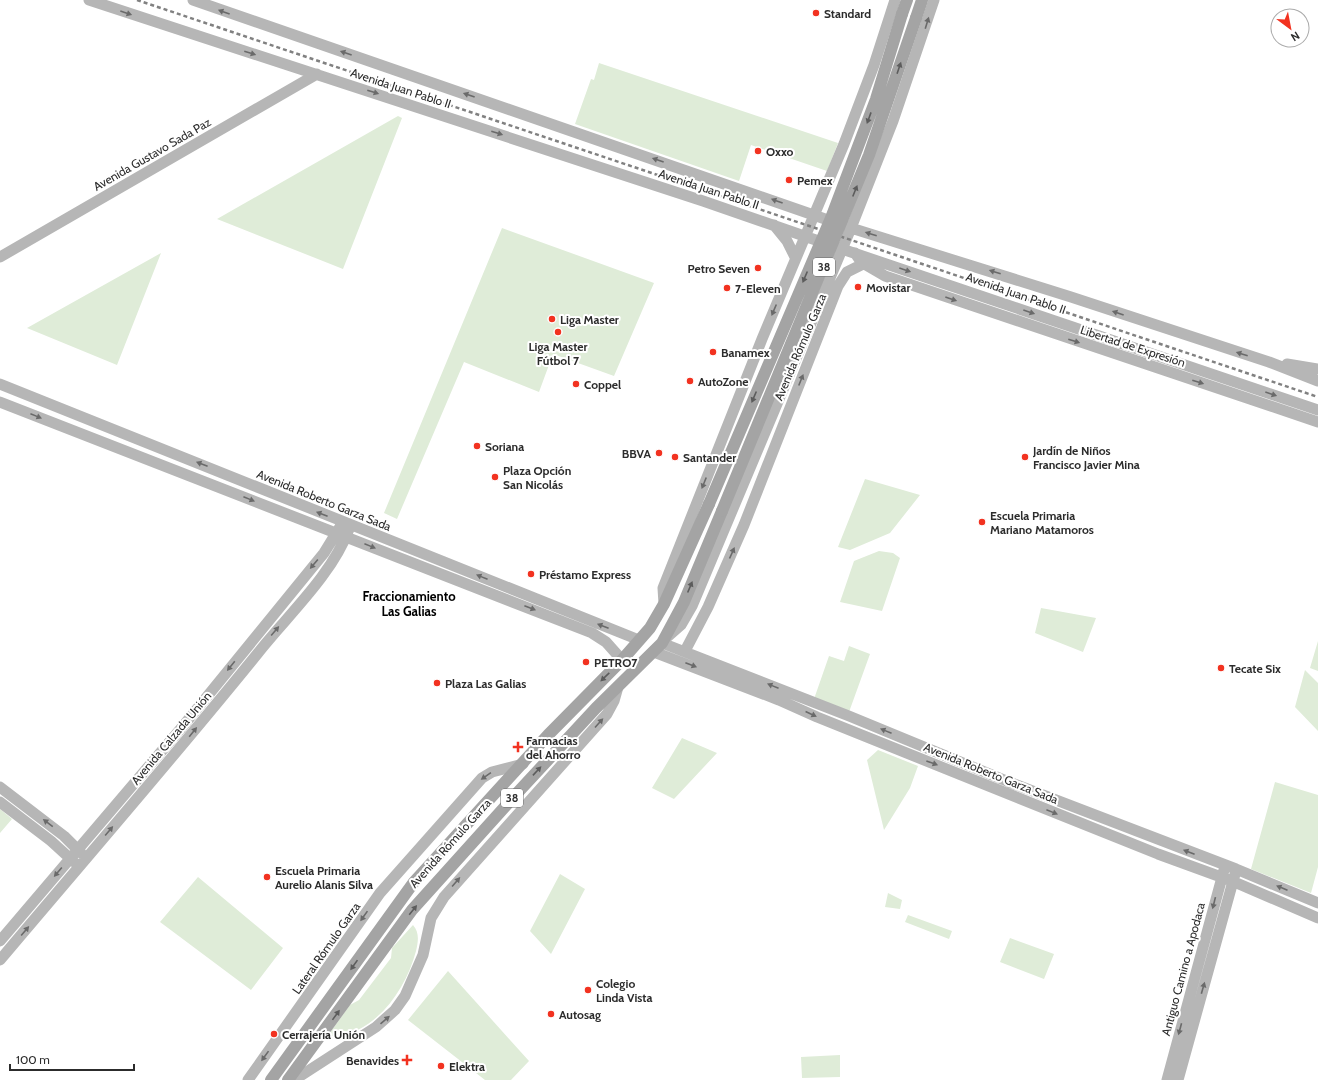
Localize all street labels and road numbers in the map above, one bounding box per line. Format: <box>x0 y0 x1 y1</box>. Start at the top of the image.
street label: Avenida Juan Pablo II <box>349 65 453 111</box>
street label: Avenida Gustavo Sada Paz <box>91 114 214 194</box>
street label: Avenida Juan Pablo II <box>657 166 761 212</box>
road number: 38 <box>813 258 835 276</box>
street label: Avenida Juan Pablo II <box>964 269 1068 317</box>
street label: Avenida Rómulo Garza <box>771 291 829 403</box>
street label: Libertad de Expresión <box>1079 322 1188 370</box>
street label: Avenida Roberto Garza Sada <box>255 466 394 534</box>
street label: Avenida Calzada Unión <box>128 688 214 788</box>
street label: Avenida Roberto Garza Sada <box>922 739 1061 807</box>
road number: 38 <box>501 789 523 807</box>
street label: Avenida Rómulo Garza <box>406 795 494 891</box>
street label: Lateral Rómulo Garza <box>289 899 363 997</box>
street label: Antiguo Camino a Apodaca <box>1158 901 1208 1037</box>

